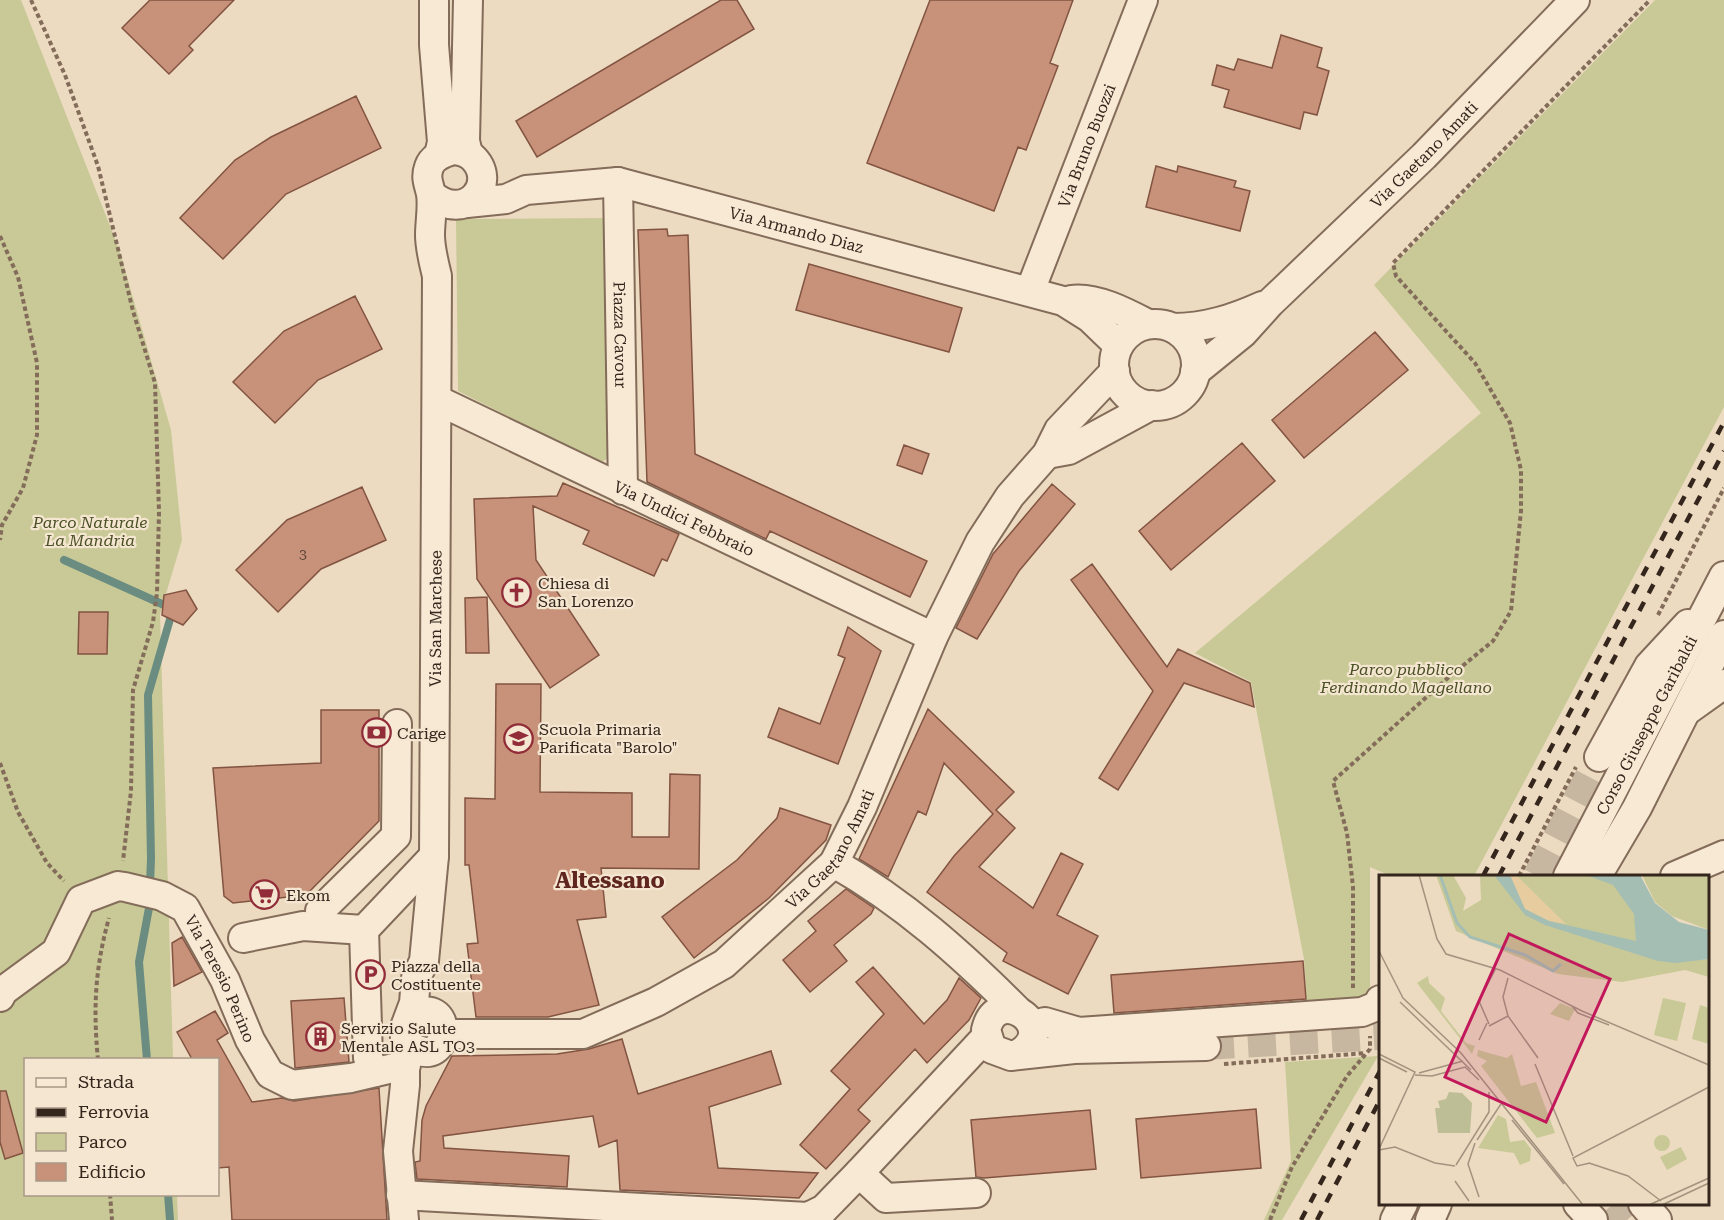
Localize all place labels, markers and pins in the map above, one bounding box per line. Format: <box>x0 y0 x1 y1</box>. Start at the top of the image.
place label: Chiesa di San Lorenzo <box>538 574 634 611</box>
church icon: Chiesa di San Lorenzo <box>501 576 533 608</box>
bank icon: Carige <box>360 717 392 749</box>
place label: Scuola Primaria Parificata "Barolo" <box>539 720 678 757</box>
school or university icon: Scuola Primaria Parificata "Barolo" <box>502 722 534 754</box>
place label: Carige <box>397 724 447 743</box>
supermarket icon: Ekom <box>249 879 281 911</box>
place label: Ekom <box>286 886 331 905</box>
place label: Piazza della Costituente <box>391 957 481 994</box>
parking icon: Piazza della Costituente <box>354 959 386 991</box>
place label: Servizio Salute Mentale ASL TO3 <box>341 1019 475 1056</box>
building icon: Servizio Salute Mentale ASL TO3 <box>304 1021 336 1053</box>

